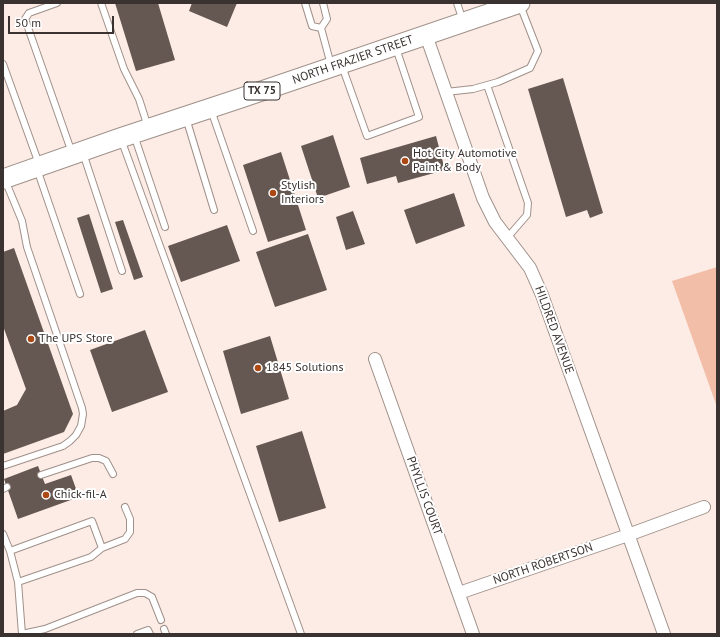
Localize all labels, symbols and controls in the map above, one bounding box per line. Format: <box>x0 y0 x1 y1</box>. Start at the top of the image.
scale bar <box>10 8 116 34</box>
text: 50 m <box>15 15 41 30</box>
street label: NORTH FRAZIER STREET <box>291 33 415 87</box>
road number: TX 75 <box>244 82 280 100</box>
place label: Hot City Automotive Paint & Body <box>413 147 517 175</box>
marker: Hot City Automotive Paint & Body <box>400 156 410 166</box>
place label: Stylish Interiors <box>281 179 324 207</box>
marker: Stylish Interiors <box>268 188 278 198</box>
street label: HILDRED AVENUE <box>531 284 577 376</box>
place label: The UPS Store <box>39 332 113 346</box>
marker: The UPS Store <box>26 334 36 344</box>
place label: 1845 Solutions <box>266 361 343 375</box>
marker: 1845 Solutions <box>253 363 263 373</box>
street label: PHYLLIS COURT <box>403 455 445 537</box>
place label: Chick-fil-A <box>54 488 107 502</box>
marker: Chick-fil-A <box>41 490 51 500</box>
street label: NORTH ROBERTSON <box>491 540 595 588</box>

